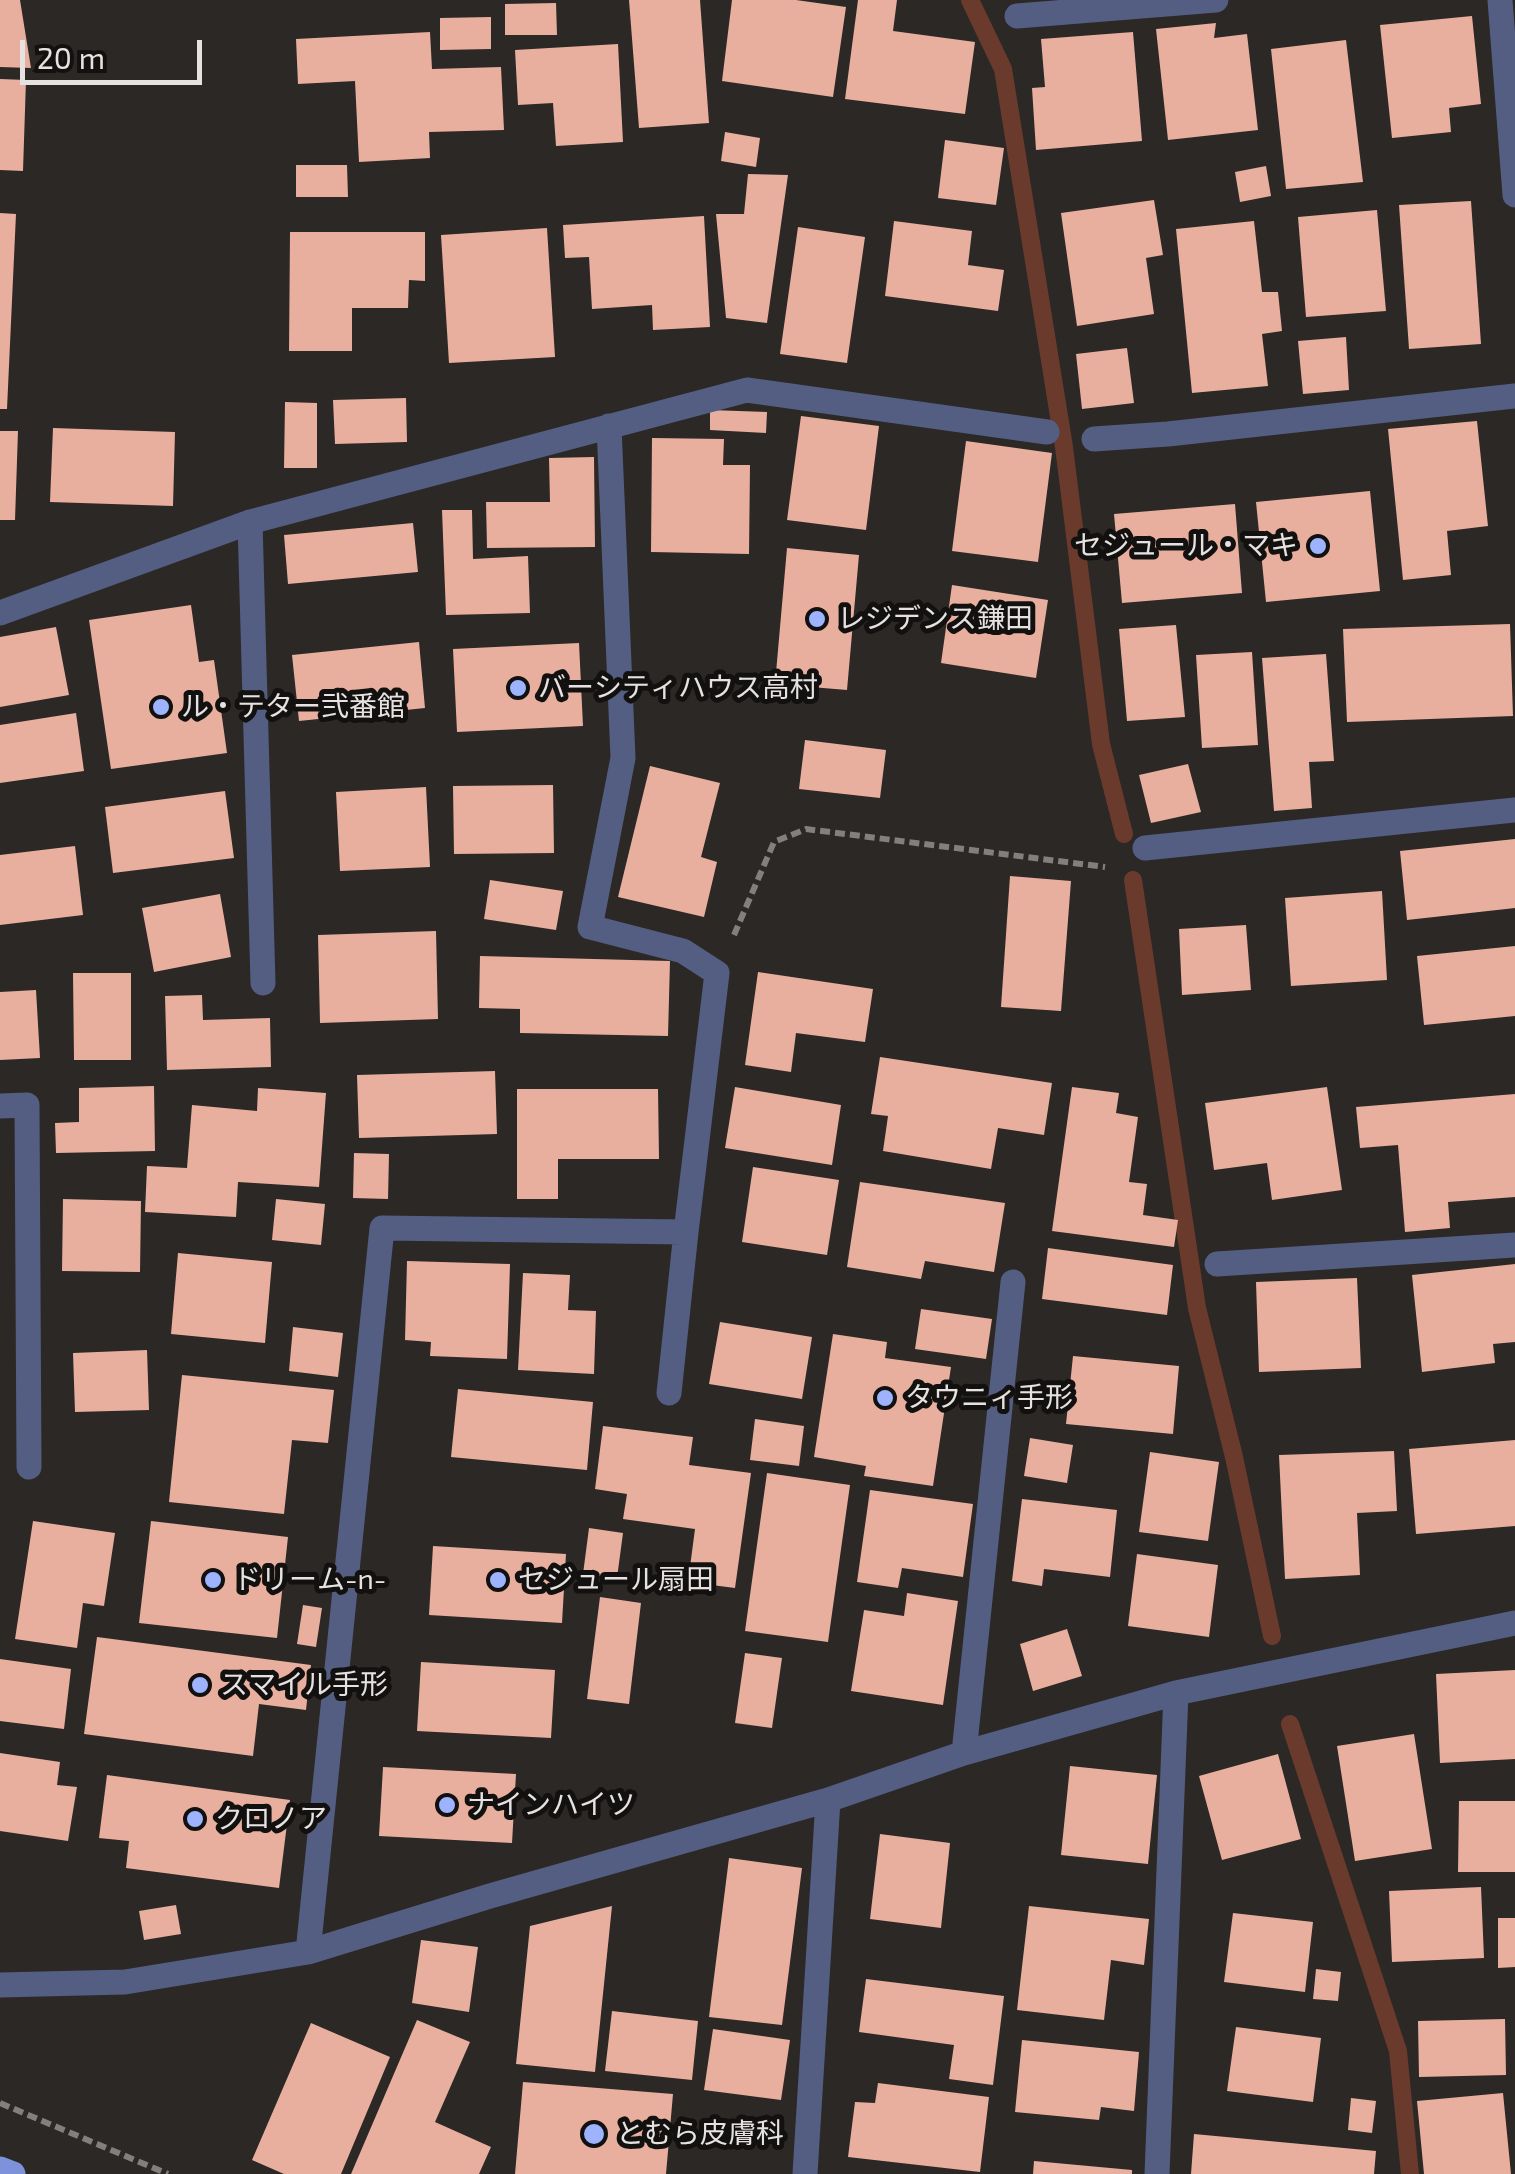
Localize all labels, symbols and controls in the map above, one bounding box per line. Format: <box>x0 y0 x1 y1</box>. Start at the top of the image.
scale bar <box>25 20 208 82</box>
text: 20 m <box>37 39 105 75</box>
place label: セジュール・マキ <box>1074 529 1298 563</box>
marker: セジュール・マキ <box>1307 535 1329 557</box>
place label: レジデンス鎌田 <box>837 602 1033 636</box>
marker: レジデンス鎌田 <box>806 608 828 630</box>
place label: バーシティハウス高村 <box>538 671 818 705</box>
marker: バーシティハウス高村 <box>507 677 529 699</box>
place label: ル・テター弐番館 <box>181 690 405 724</box>
marker: ル・テター弐番館 <box>150 696 172 718</box>
place label: タウニィ手形 <box>905 1381 1073 1415</box>
marker: タウニィ手形 <box>874 1387 896 1409</box>
place label: ドリーム-n- <box>233 1563 386 1597</box>
place label: セジュール扇田 <box>518 1563 714 1597</box>
marker: ドリーム-n- <box>202 1569 224 1591</box>
marker: セジュール扇田 <box>487 1569 509 1591</box>
place label: スマイル手形 <box>220 1668 388 1702</box>
marker: スマイル手形 <box>189 1674 211 1696</box>
place label: ナインハイツ <box>467 1788 635 1822</box>
marker: ナインハイツ <box>436 1794 458 1816</box>
place label: クロノア <box>215 1802 327 1836</box>
marker: クロノア <box>184 1808 206 1830</box>
place label: とむら皮膚科 <box>616 2117 784 2151</box>
marker: とむら皮膚科 <box>581 2121 607 2147</box>

